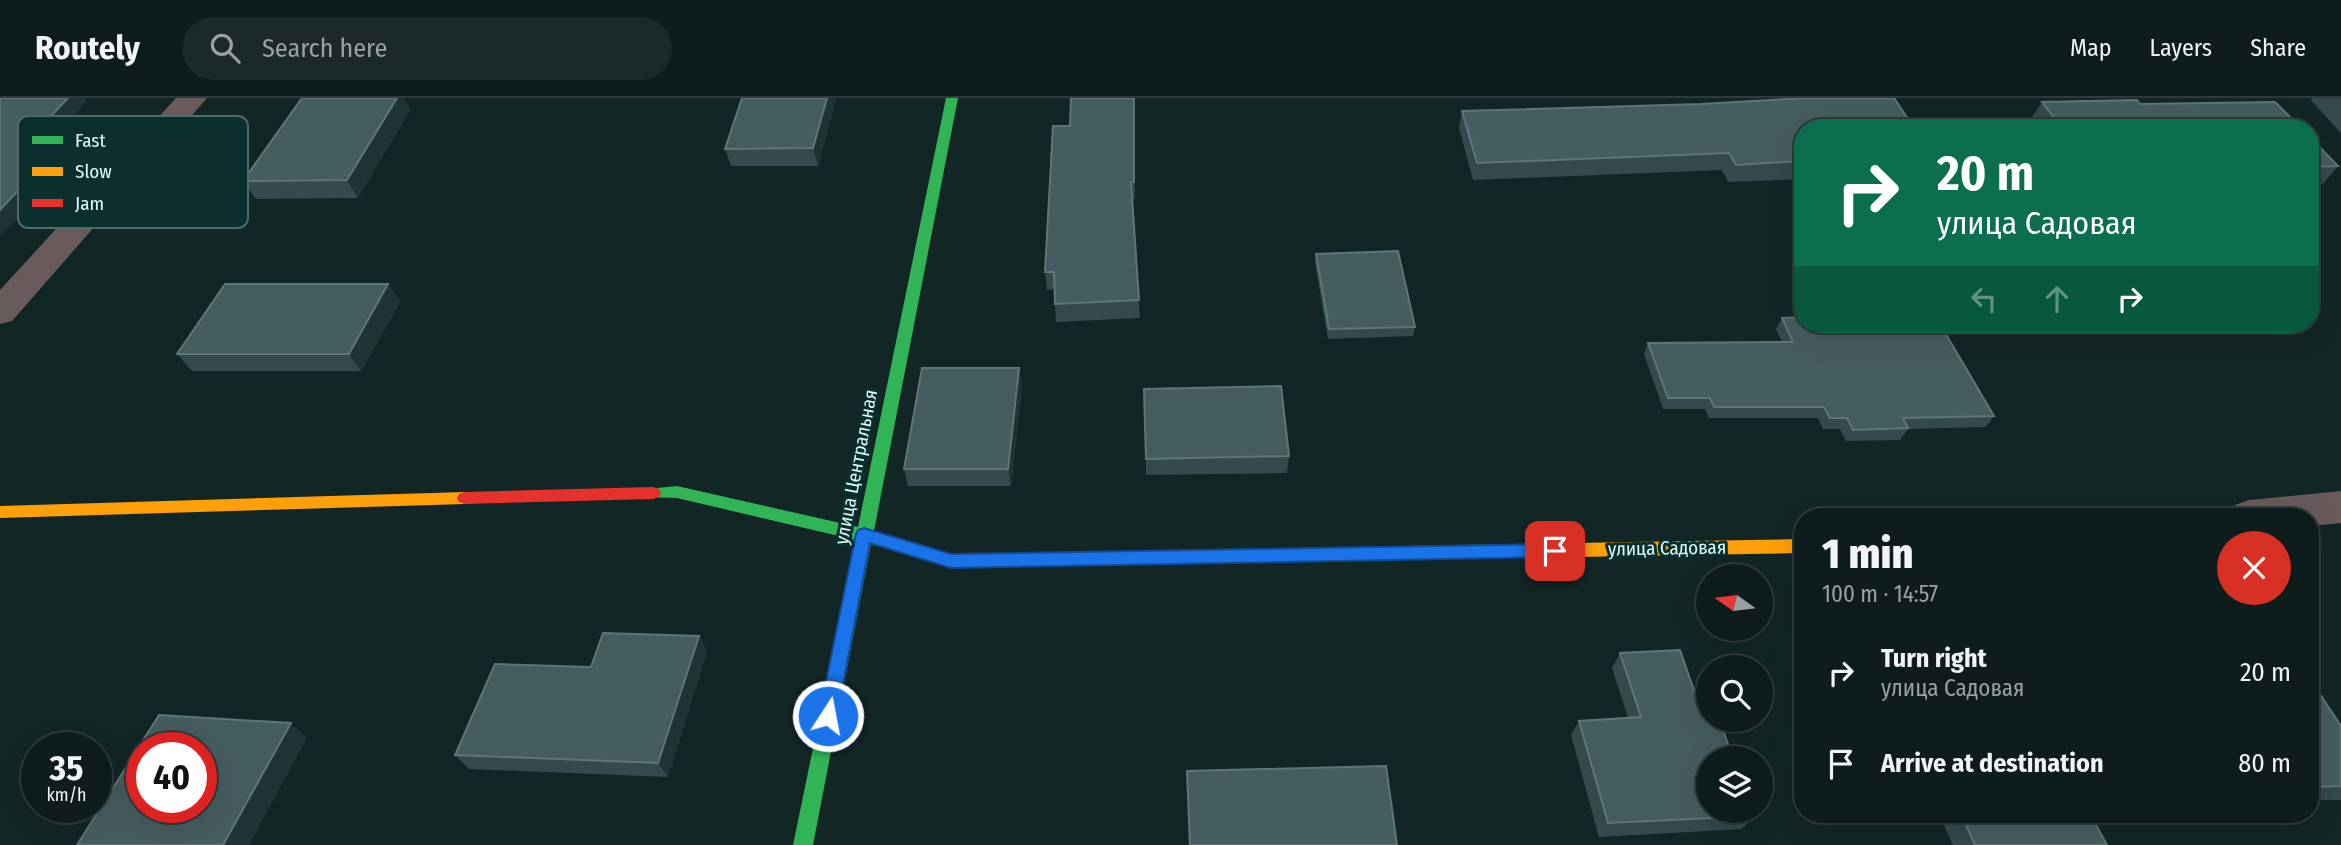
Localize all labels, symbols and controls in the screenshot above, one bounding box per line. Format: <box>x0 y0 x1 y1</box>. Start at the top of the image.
search box <box>182 17 672 80</box>
text: Routely <box>35 28 140 68</box>
icon: search <box>206 29 244 67</box>
text: Search here <box>262 33 387 64</box>
text: Map <box>2070 34 2112 62</box>
text: Layers <box>2150 34 2212 62</box>
text: Share <box>2250 34 2306 62</box>
legend <box>18 116 248 228</box>
text: Fast <box>75 129 106 152</box>
text: 20 m <box>1937 144 2034 203</box>
icon: right <box>1822 147 1913 238</box>
text: Slow <box>75 160 112 183</box>
text: Jam <box>75 192 104 215</box>
text: улица Садовая <box>1937 204 2137 242</box>
icon: left <box>1965 280 2003 318</box>
icon: ahead <box>2038 280 2076 318</box>
icon: right <box>2111 280 2149 318</box>
street label: улица Центральная <box>830 388 882 546</box>
pin <box>1525 521 1585 581</box>
text: 1 min <box>1822 529 1913 579</box>
button: close <box>2217 531 2291 605</box>
icon: arrive <box>1536 532 1574 570</box>
street label: улица Садовая <box>1608 535 1726 561</box>
north arrow <box>1696 564 1773 640</box>
map controls <box>1696 564 1773 823</box>
text: 100 m · 14:57 <box>1822 580 1938 608</box>
text: Turn right <box>1881 643 1987 674</box>
icon: right <box>1822 654 1860 692</box>
button: search <box>1696 655 1773 732</box>
text: 20 m <box>2240 657 2291 688</box>
text: улица Садовая <box>1881 674 2024 702</box>
position arrow <box>791 679 865 753</box>
speed limit sign: 40 <box>126 732 217 823</box>
icon: arrive <box>1822 745 1860 783</box>
button: layers <box>1696 746 1773 823</box>
text: 35 <box>50 747 83 789</box>
text: Arrive at destination <box>1881 748 2104 779</box>
text: 80 m <box>2238 748 2291 779</box>
text: km/h <box>46 784 87 806</box>

